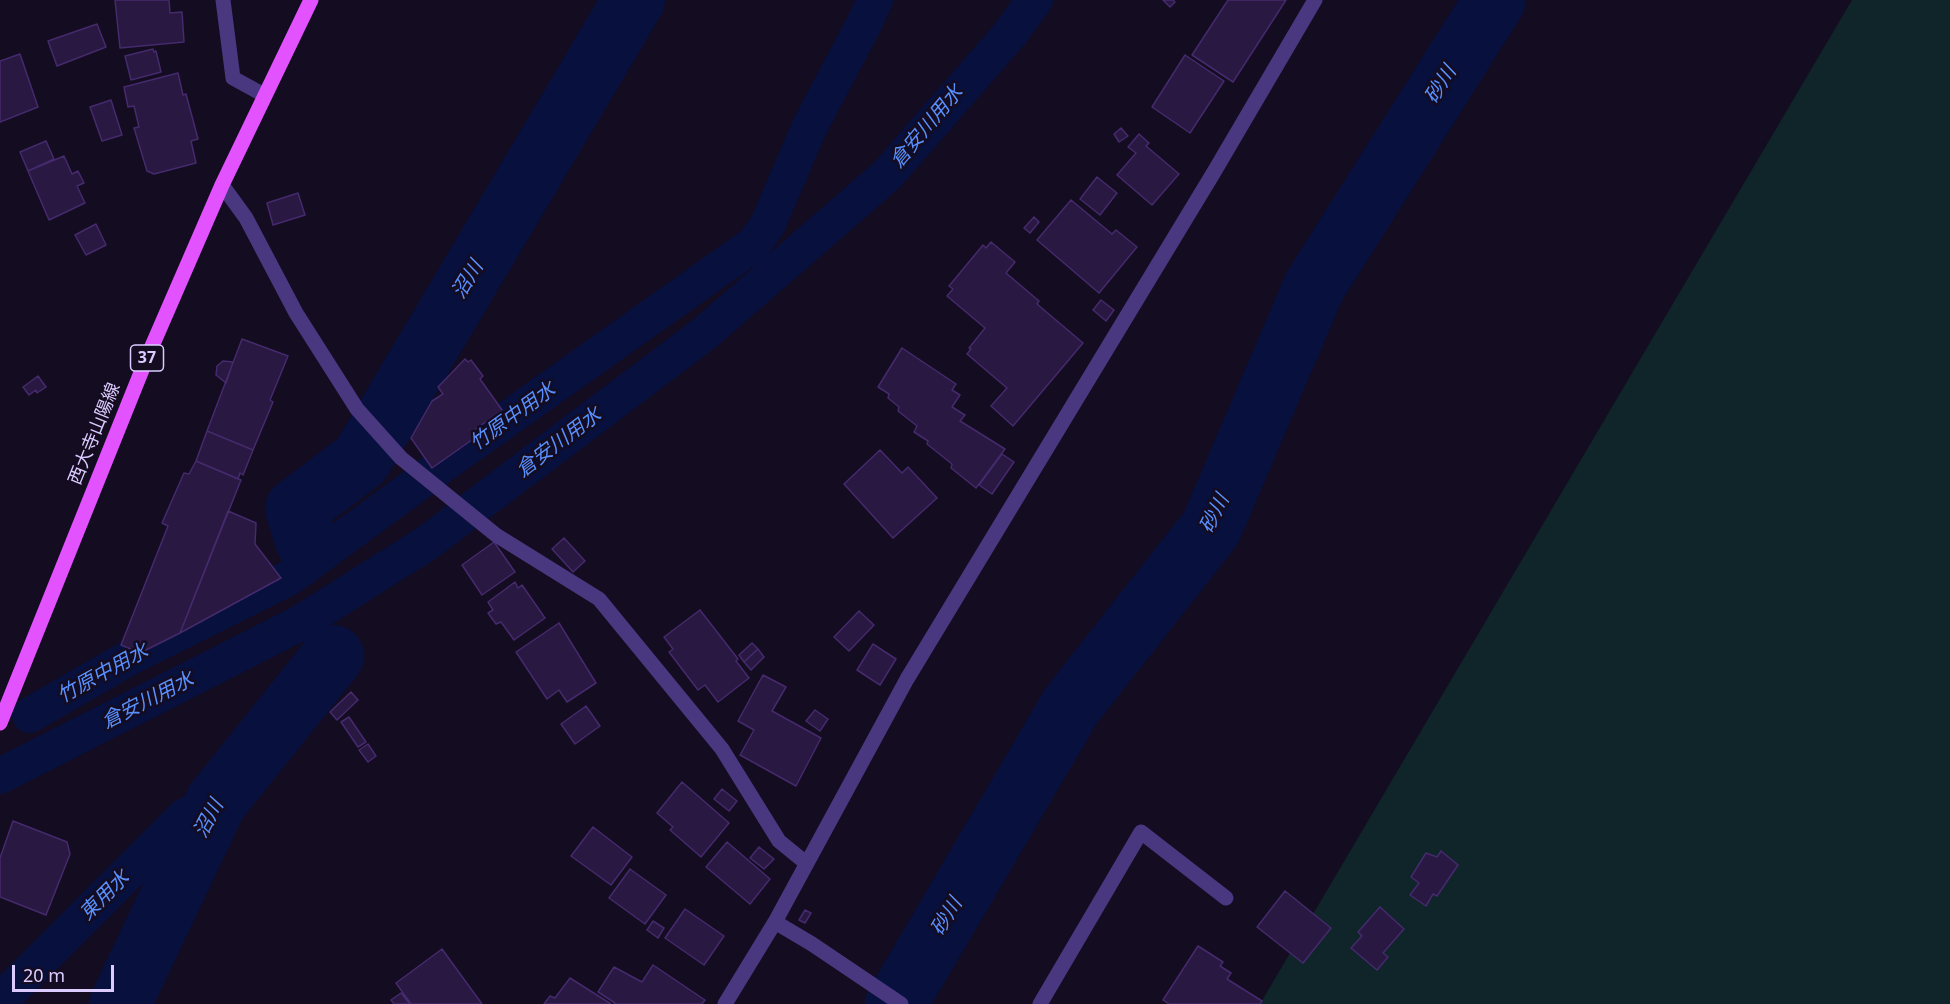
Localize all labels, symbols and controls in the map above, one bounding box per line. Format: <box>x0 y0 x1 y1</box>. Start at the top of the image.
water label: 砂川 <box>1420 62 1462 108</box>
water label: 倉安川用水 <box>886 81 968 173</box>
water label: 沼川 <box>447 257 489 303</box>
road number: 37 <box>130 345 164 371</box>
water label: 竹原中用水 <box>465 378 561 456</box>
street label: 西大寺山陽線 <box>65 380 125 488</box>
water label: 倉安川用水 <box>512 403 606 483</box>
water label: 砂川 <box>1195 491 1235 537</box>
water label: 竹原中用水 <box>53 639 153 709</box>
water label: 倉安川用水 <box>98 668 198 734</box>
water label: 沼川 <box>189 796 229 842</box>
water label: 東用水 <box>75 866 135 926</box>
water label: 砂川 <box>926 894 968 940</box>
scale bar <box>15 953 117 991</box>
text: 20 m <box>23 963 65 987</box>

